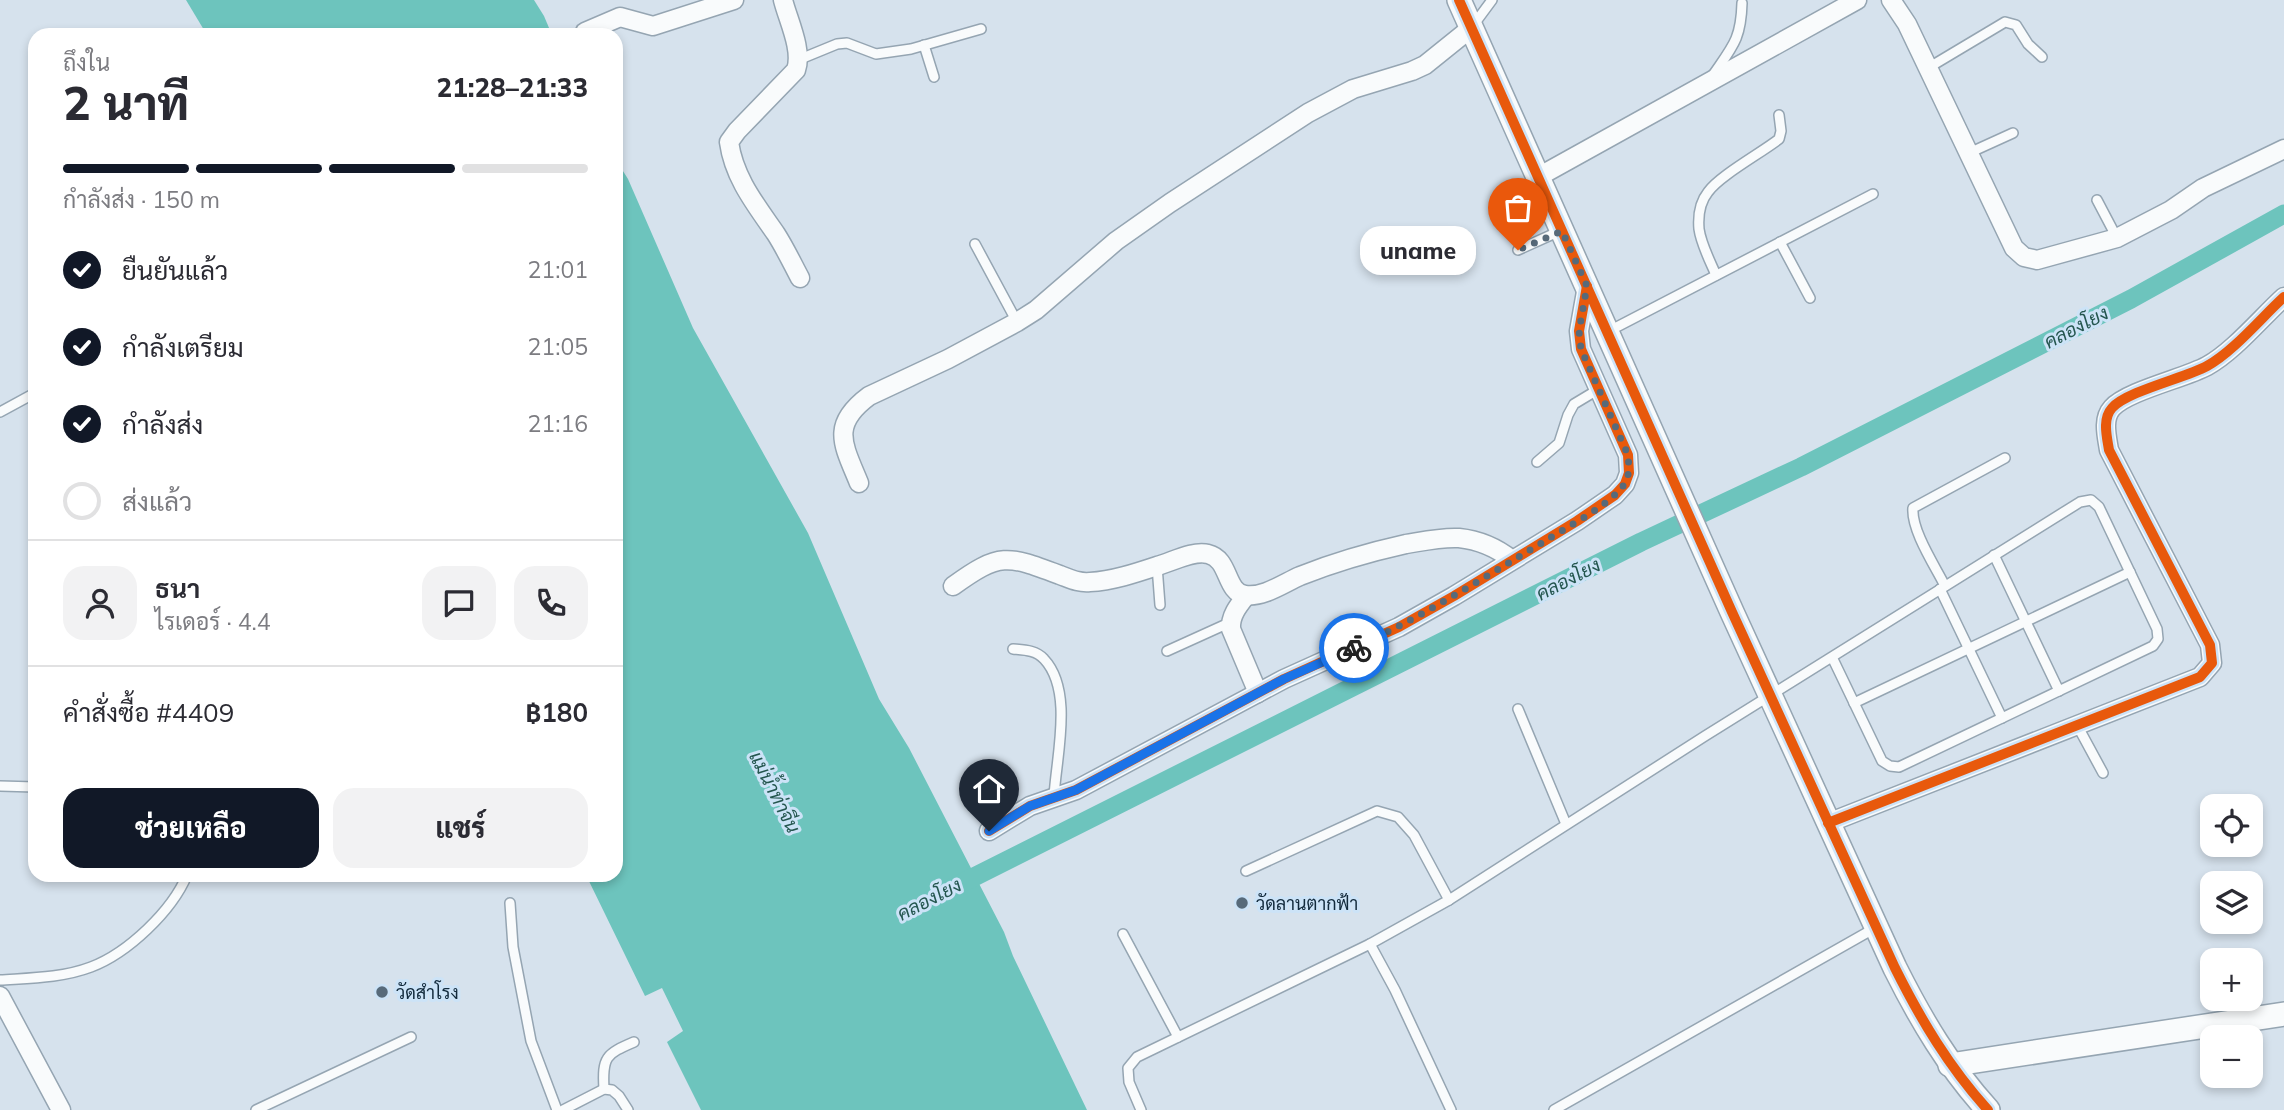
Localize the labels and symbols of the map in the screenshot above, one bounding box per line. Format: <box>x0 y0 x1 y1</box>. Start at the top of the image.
pin <box>1488 178 1548 250</box>
callout: uname <box>1360 226 1476 274</box>
water label: คลองโยง <box>2040 300 2112 353</box>
water label: คลองโยง <box>1532 552 1604 605</box>
courier <box>1319 613 1389 683</box>
water label: แม่น้ำท่าจีน <box>744 746 808 837</box>
pin <box>959 759 1019 831</box>
water label: คลองโยง <box>893 872 965 925</box>
place label: วัดลานตากฟ้า <box>1256 892 1358 915</box>
marker: วัดลานตากฟ้า <box>1234 895 1250 911</box>
place label: วัดสำโรง <box>396 980 459 1004</box>
marker: วัดสำโรง <box>374 984 390 1000</box>

